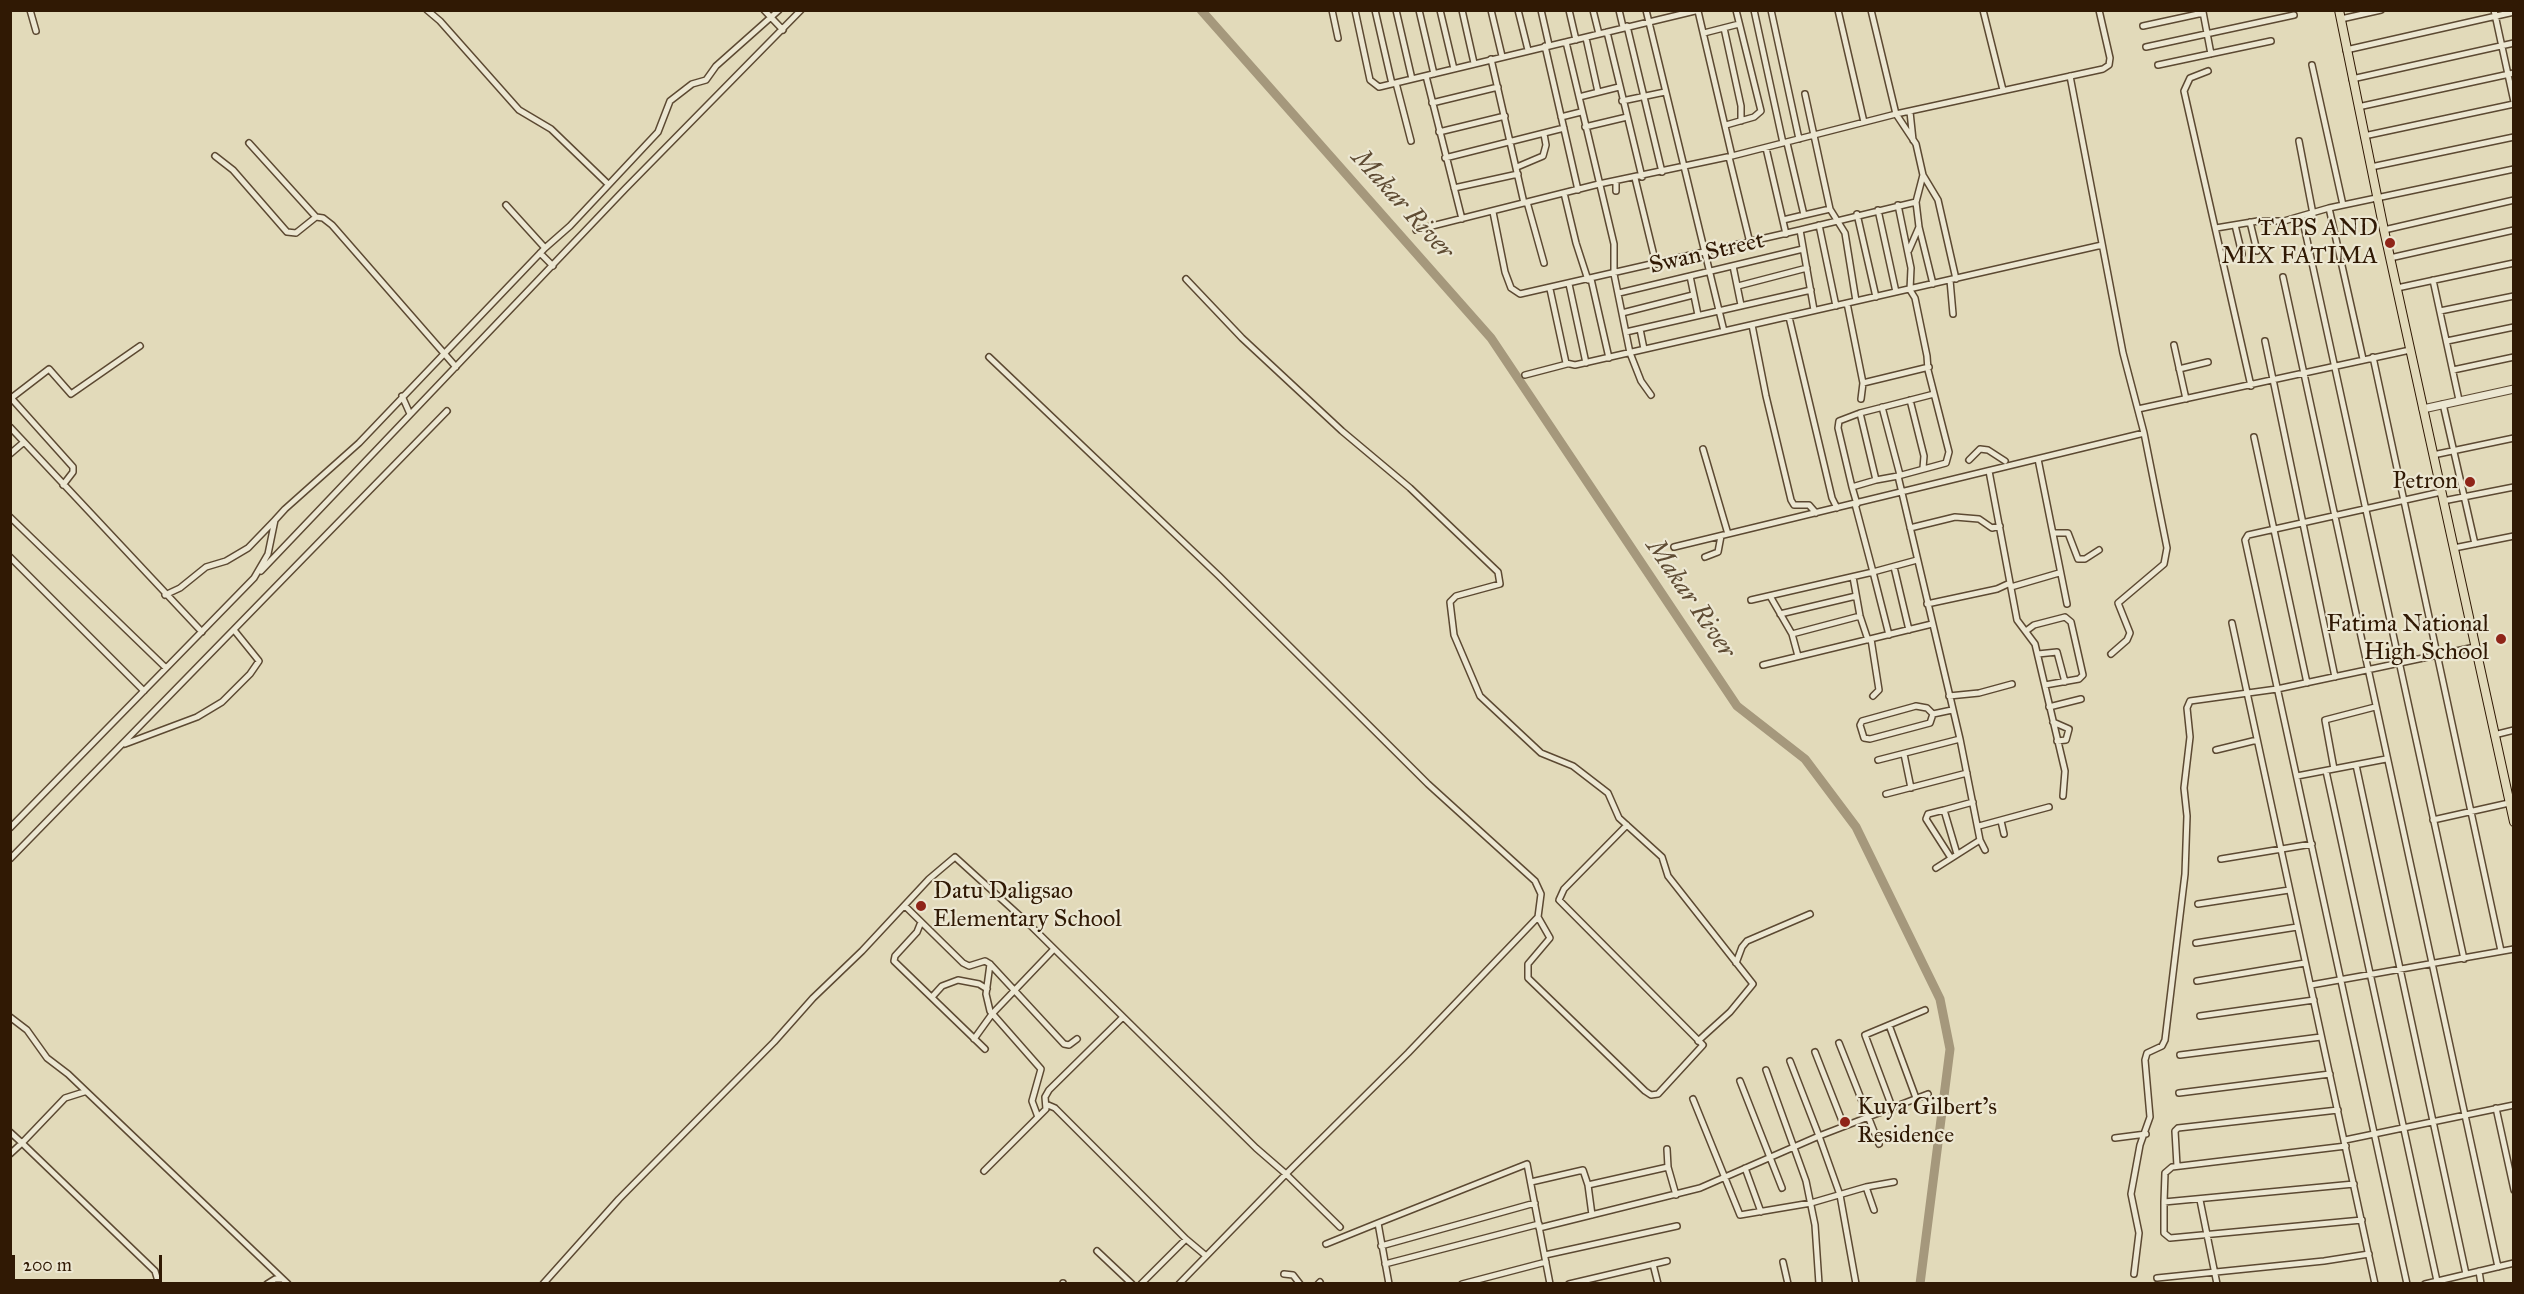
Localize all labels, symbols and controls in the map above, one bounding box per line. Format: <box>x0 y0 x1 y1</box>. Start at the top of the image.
water label: Makar River <box>1344 144 1460 266</box>
place label: TAPS AND MIX FATIMA <box>2222 215 2378 271</box>
street label: Swan Street <box>1647 227 1767 281</box>
marker: TAPS AND MIX FATIMA <box>2383 236 2397 250</box>
place label: Petron <box>2392 468 2458 496</box>
marker: Petron <box>2463 475 2477 489</box>
water label: Makar River <box>1639 533 1741 665</box>
place label: Fatima National High School <box>2326 611 2489 667</box>
marker: Fatima National High School <box>2494 632 2508 646</box>
place label: Datu Daligsao Elementary School <box>933 878 1122 934</box>
marker: Datu Daligsao Elementary School <box>914 899 928 913</box>
place label: Kuya Gilbert’s Residence <box>1857 1094 1997 1150</box>
marker: Kuya Gilbert’s Residence <box>1838 1115 1852 1129</box>
scale bar <box>15 1243 165 1281</box>
text: 200 m <box>23 1254 72 1276</box>

